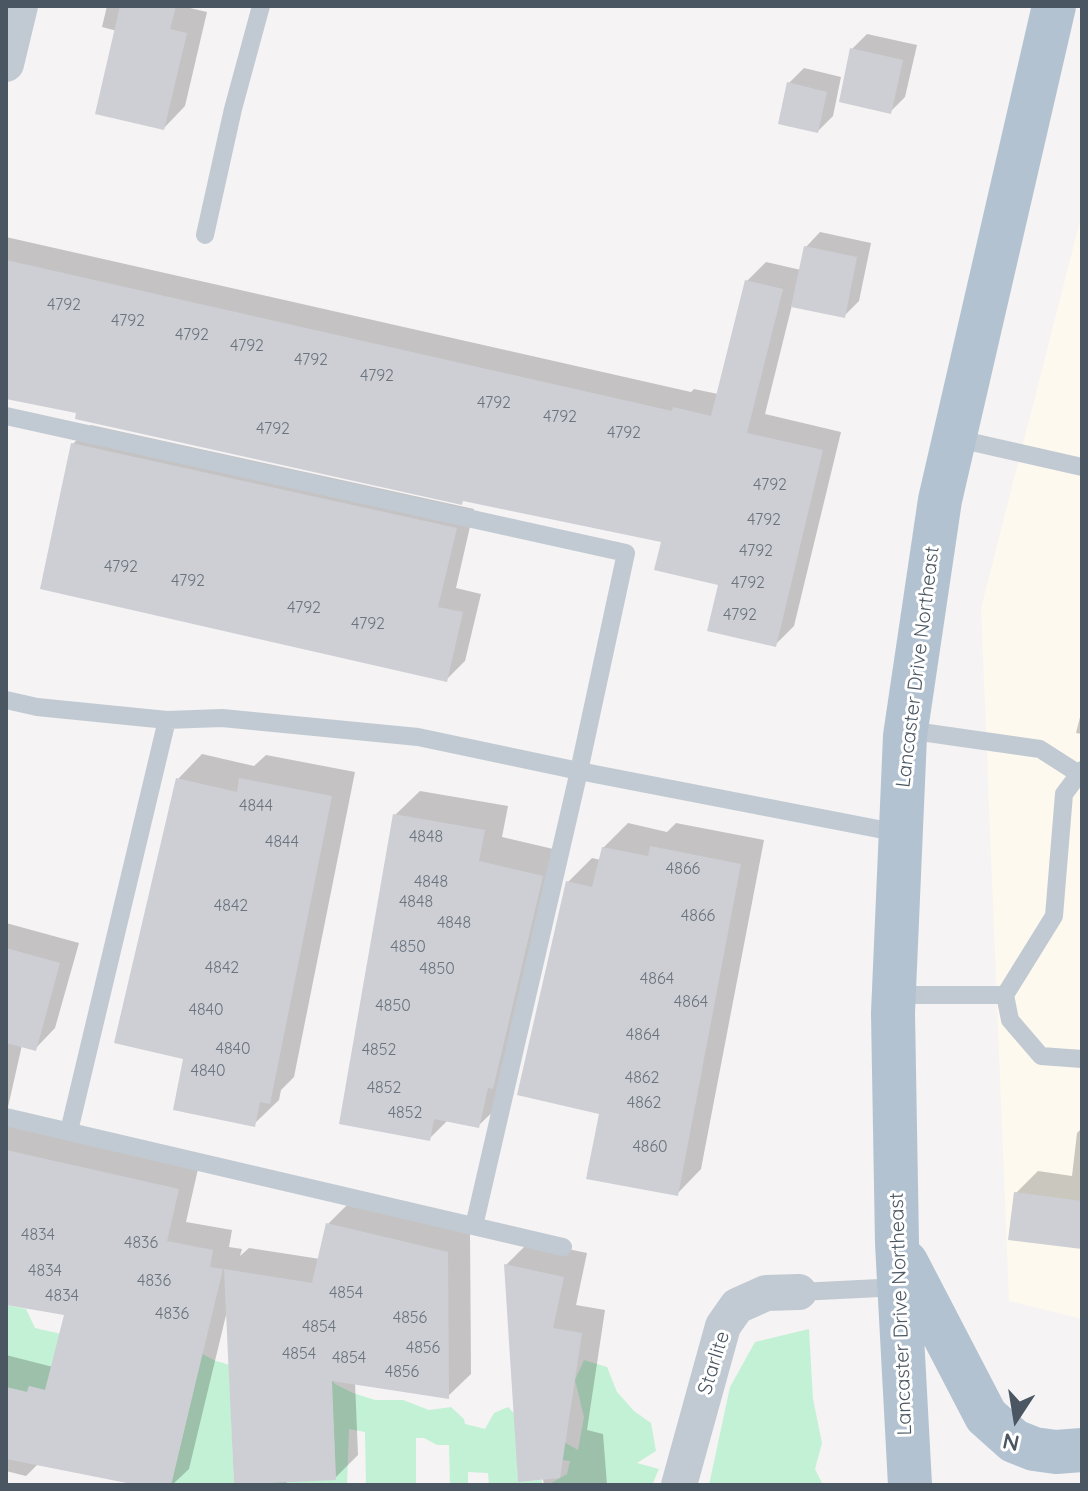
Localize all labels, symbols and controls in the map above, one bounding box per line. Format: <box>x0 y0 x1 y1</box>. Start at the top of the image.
house number: 4792 <box>47 295 81 315</box>
house number: 4792 <box>111 311 145 331</box>
house number: 4792 <box>175 325 209 345</box>
house number: 4792 <box>230 336 264 356</box>
house number: 4792 <box>294 350 328 370</box>
house number: 4792 <box>360 366 394 386</box>
house number: 4792 <box>477 393 511 413</box>
house number: 4792 <box>543 407 577 427</box>
house number: 4792 <box>256 419 290 439</box>
house number: 4792 <box>607 423 641 443</box>
house number: 4792 <box>753 475 787 495</box>
house number: 4792 <box>747 510 781 530</box>
house number: 4792 <box>739 541 773 561</box>
street label: Lancaster Drive Northeast <box>891 545 945 789</box>
house number: 4792 <box>104 557 138 577</box>
house number: 4792 <box>171 571 205 591</box>
house number: 4792 <box>731 573 765 593</box>
house number: 4792 <box>287 598 321 618</box>
house number: 4792 <box>723 605 757 625</box>
house number: 4792 <box>351 614 385 634</box>
house number: 4844 <box>239 796 273 816</box>
house number: 4848 <box>409 827 443 847</box>
house number: 4844 <box>265 832 299 852</box>
house number: 4866 <box>666 859 700 879</box>
house number: 4848 <box>414 872 448 892</box>
house number: 4848 <box>399 892 433 912</box>
house number: 4842 <box>214 896 248 916</box>
house number: 4866 <box>681 906 715 926</box>
house number: 4848 <box>437 913 471 933</box>
house number: 4850 <box>390 937 426 957</box>
house number: 4842 <box>205 958 239 978</box>
house number: 4850 <box>419 959 455 979</box>
house number: 4864 <box>640 969 674 989</box>
house number: 4864 <box>674 992 708 1012</box>
house number: 4850 <box>375 996 411 1016</box>
house number: 4840 <box>188 1000 224 1020</box>
house number: 4864 <box>626 1025 660 1045</box>
house number: 4840 <box>215 1039 251 1059</box>
house number: 4852 <box>362 1040 396 1060</box>
house number: 4840 <box>190 1061 226 1081</box>
house number: 4862 <box>625 1068 659 1088</box>
house number: 4852 <box>367 1078 401 1098</box>
house number: 4862 <box>627 1093 661 1113</box>
house number: 4852 <box>388 1103 422 1123</box>
house number: 4860 <box>632 1137 668 1157</box>
street label: Lancaster Drive Northeast <box>885 1192 917 1436</box>
house number: 4834 <box>21 1225 55 1245</box>
house number: 4836 <box>124 1233 158 1253</box>
house number: 4834 <box>28 1261 62 1281</box>
house number: 4836 <box>137 1271 171 1291</box>
house number: 4854 <box>329 1283 363 1303</box>
house number: 4834 <box>45 1286 79 1306</box>
house number: 4836 <box>155 1304 189 1324</box>
house number: 4856 <box>393 1308 427 1328</box>
house number: 4854 <box>302 1317 336 1337</box>
street label: Starlite <box>693 1329 735 1397</box>
house number: 4856 <box>406 1338 440 1358</box>
house number: 4854 <box>282 1344 316 1364</box>
house number: 4854 <box>332 1348 366 1368</box>
house number: 4856 <box>385 1362 419 1382</box>
north arrow <box>976 1379 1056 1459</box>
text: N <box>1000 1427 1022 1458</box>

